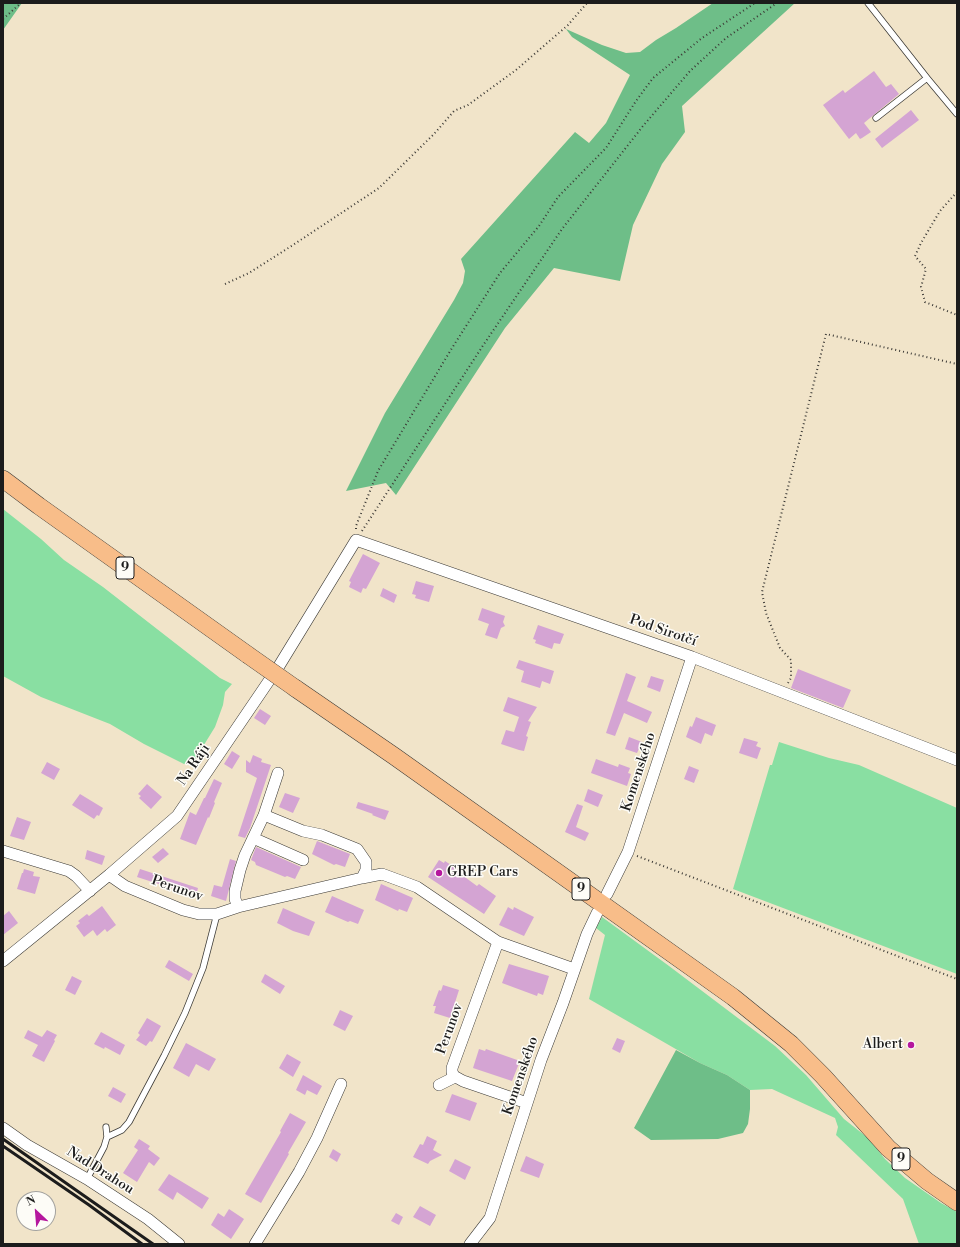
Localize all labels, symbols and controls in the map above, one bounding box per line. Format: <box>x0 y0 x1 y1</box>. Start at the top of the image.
road number: 9 <box>116 557 134 579</box>
street label: Pod Sirotčí <box>627 612 699 650</box>
street label: Komenského <box>618 730 660 814</box>
street label: Na Ráji <box>174 741 214 789</box>
place label: GREP Cars <box>447 865 518 881</box>
marker: GREP Cars <box>434 868 444 878</box>
street label: Perunov <box>149 872 205 906</box>
road number: 9 <box>572 878 590 900</box>
street label: Perunov <box>433 1001 467 1057</box>
street label: Komenského <box>500 1034 542 1118</box>
place label: Albert <box>863 1037 903 1053</box>
marker: Albert <box>906 1040 916 1050</box>
street label: Nad Drahou <box>63 1144 137 1198</box>
road number: 9 <box>892 1148 910 1170</box>
north arrow <box>16 1191 56 1231</box>
text: N <box>24 1193 38 1209</box>

